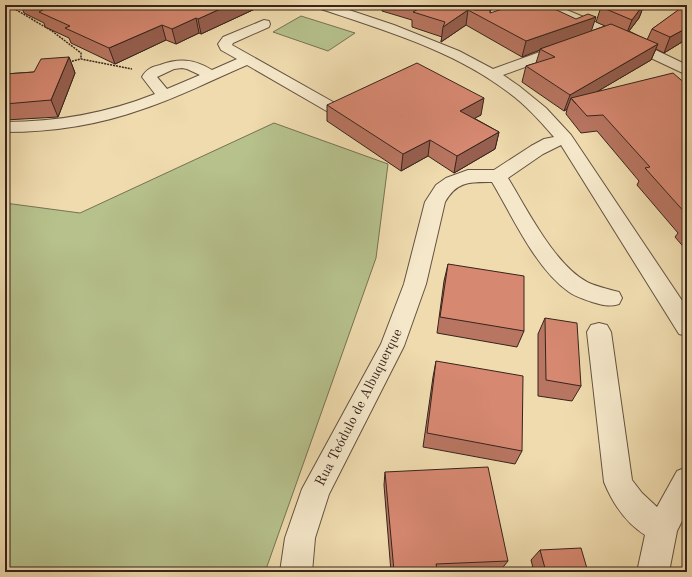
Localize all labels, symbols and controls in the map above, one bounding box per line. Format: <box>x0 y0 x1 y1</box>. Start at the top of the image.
street label: Rua Teódulo de Albuquerque <box>313 326 405 488</box>

